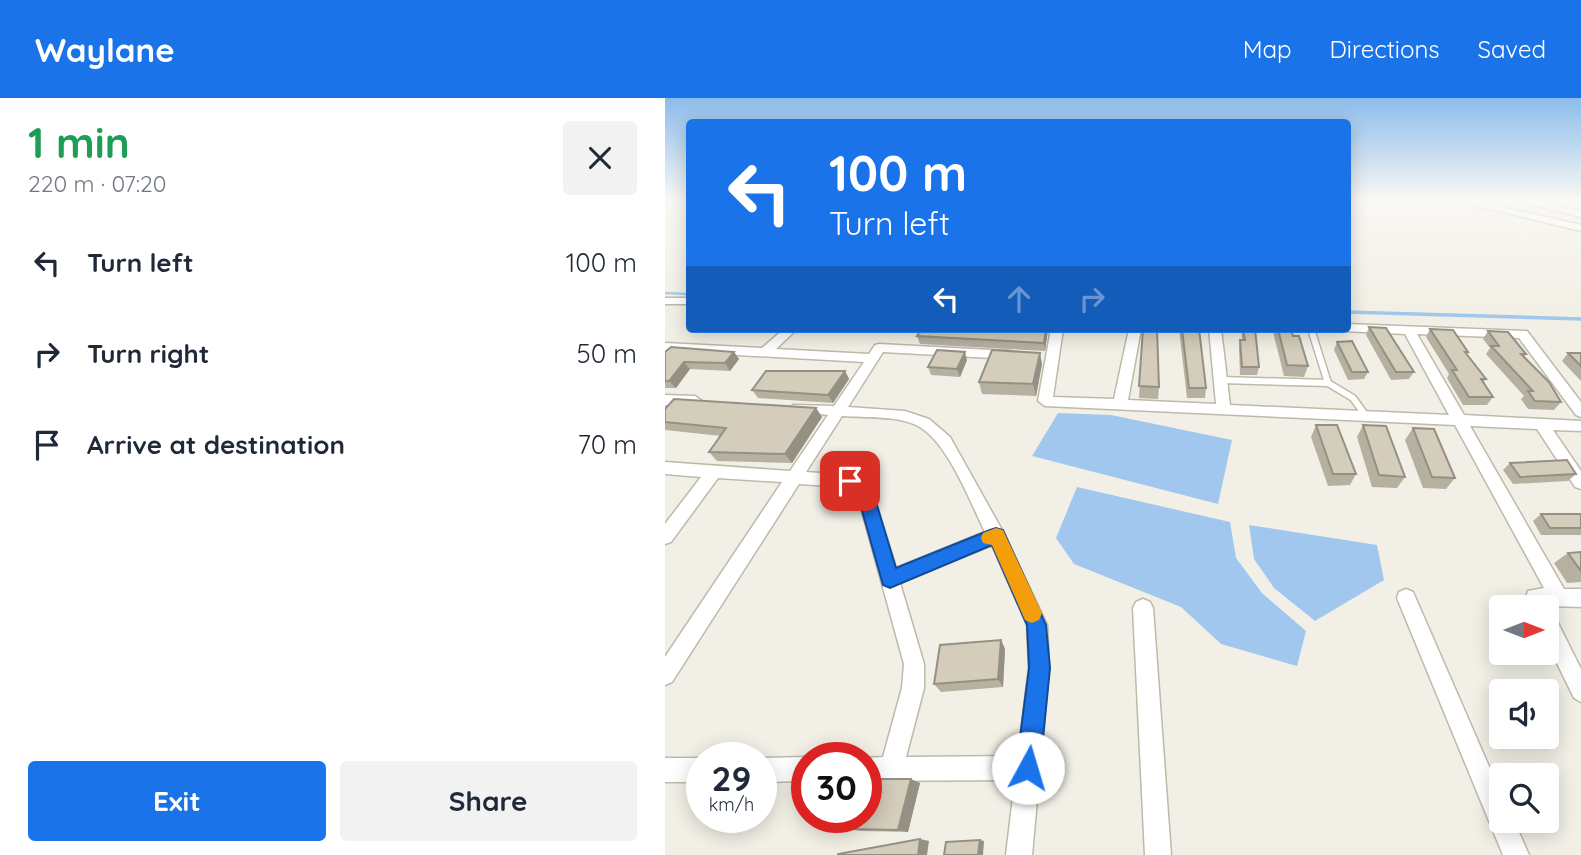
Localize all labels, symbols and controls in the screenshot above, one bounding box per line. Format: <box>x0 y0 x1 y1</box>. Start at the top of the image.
text: Waylane <box>35 29 175 70</box>
text: Map <box>1243 34 1292 64</box>
text: Directions <box>1330 34 1440 64</box>
text: Saved <box>1478 34 1546 64</box>
text: 1 min <box>28 116 130 169</box>
button: close <box>563 121 637 195</box>
text: 100 m <box>829 142 967 203</box>
icon: left <box>714 147 805 238</box>
text: 220 m · 07:20 <box>28 169 166 198</box>
text: Turn left <box>829 203 950 243</box>
icon: left <box>28 244 66 282</box>
text: Turn left <box>87 246 194 279</box>
text: 100 m <box>566 246 637 279</box>
icon: left <box>927 280 965 318</box>
icon: ahead <box>1000 280 1038 318</box>
icon: right <box>1073 280 1111 318</box>
icon: right <box>28 335 66 373</box>
text: Turn right <box>87 337 209 370</box>
text: 50 m <box>577 337 637 370</box>
icon: arrive <box>28 426 66 464</box>
text: Arrive at destination <box>87 428 345 461</box>
text: 70 m <box>577 428 637 461</box>
pin <box>820 451 880 511</box>
icon: arrive <box>831 462 869 500</box>
north arrow <box>1489 595 1559 665</box>
map controls <box>1489 595 1559 833</box>
button: sound <box>1489 679 1559 749</box>
position arrow <box>991 731 1065 805</box>
speed limit sign: 30 <box>791 742 882 833</box>
text: 29 <box>712 756 751 800</box>
button: Exit <box>28 761 326 841</box>
button: Share <box>340 761 637 841</box>
button: search <box>1489 763 1559 833</box>
text: km/h <box>709 793 754 816</box>

